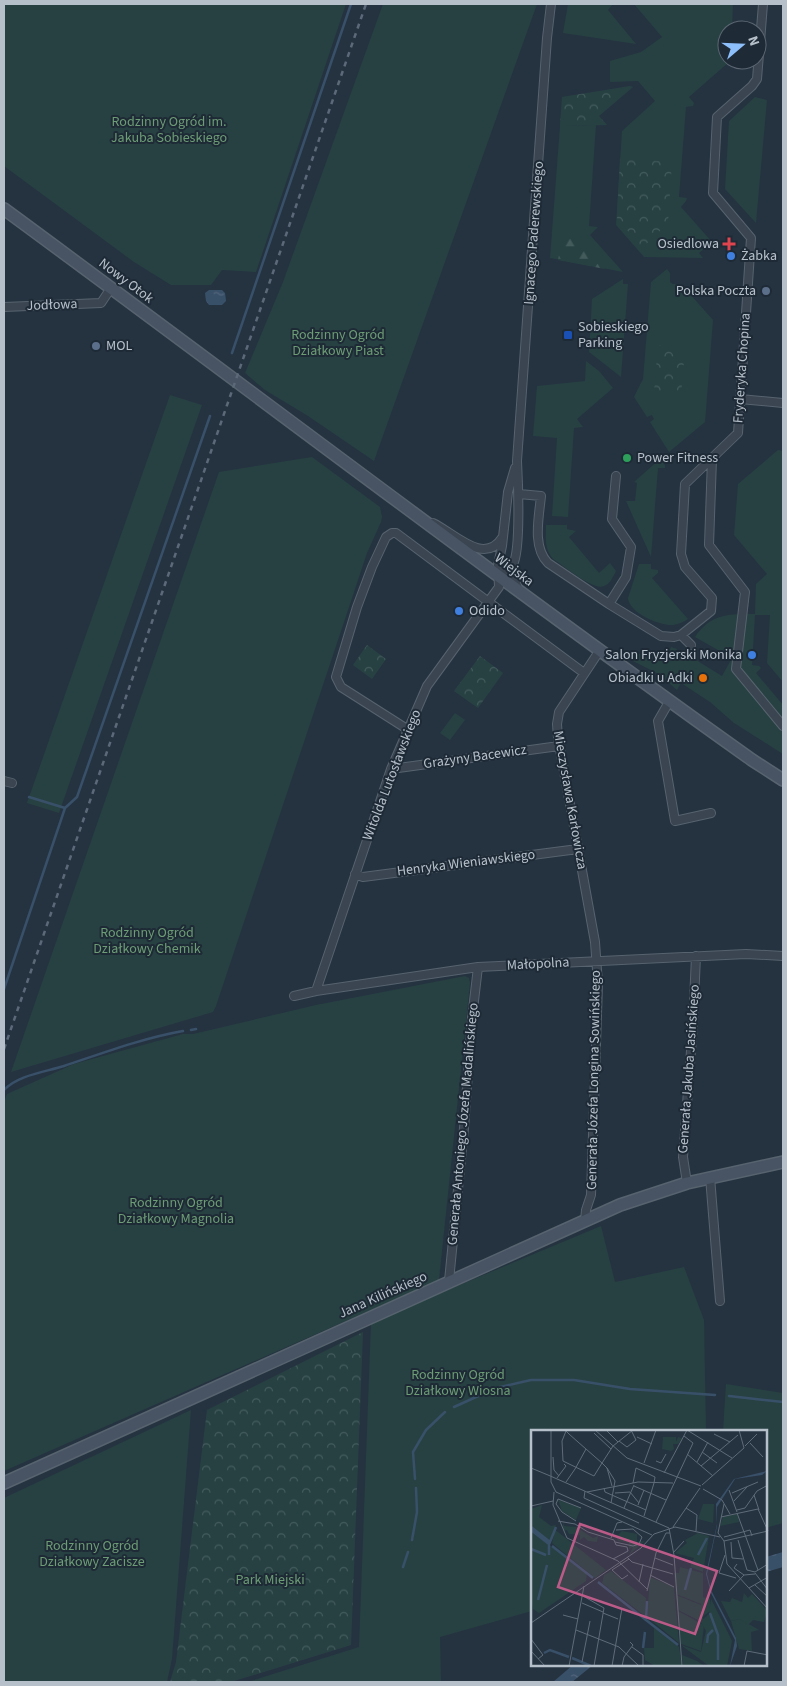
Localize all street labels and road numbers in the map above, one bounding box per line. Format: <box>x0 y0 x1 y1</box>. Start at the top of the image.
street label: Ignacego Paderewskiego <box>519 160 549 306</box>
street label: Nowy Otok <box>94 254 158 308</box>
street label: Jodłowa <box>26 294 78 316</box>
street label: Fryderyka Chopina <box>728 312 756 424</box>
street label: Wiejska <box>490 549 538 591</box>
street label: Witolda Lutosławskiego <box>358 707 426 843</box>
street label: Mieczysława Karłowicza <box>548 729 592 871</box>
street label: Grażyny Bacewicz <box>422 740 528 774</box>
street label: Henryka Wieniawskiego <box>396 845 536 881</box>
street label: Małopolna <box>506 952 570 976</box>
street label: Generała Józefa Longina Sowińskiego <box>582 970 606 1190</box>
street label: Generała Jakuba Jasińskiego <box>673 984 705 1154</box>
street label: Generała Antoniego Józefa Madalińskiego <box>442 1002 484 1246</box>
street label: Jana Kilińskiego <box>336 1267 430 1323</box>

